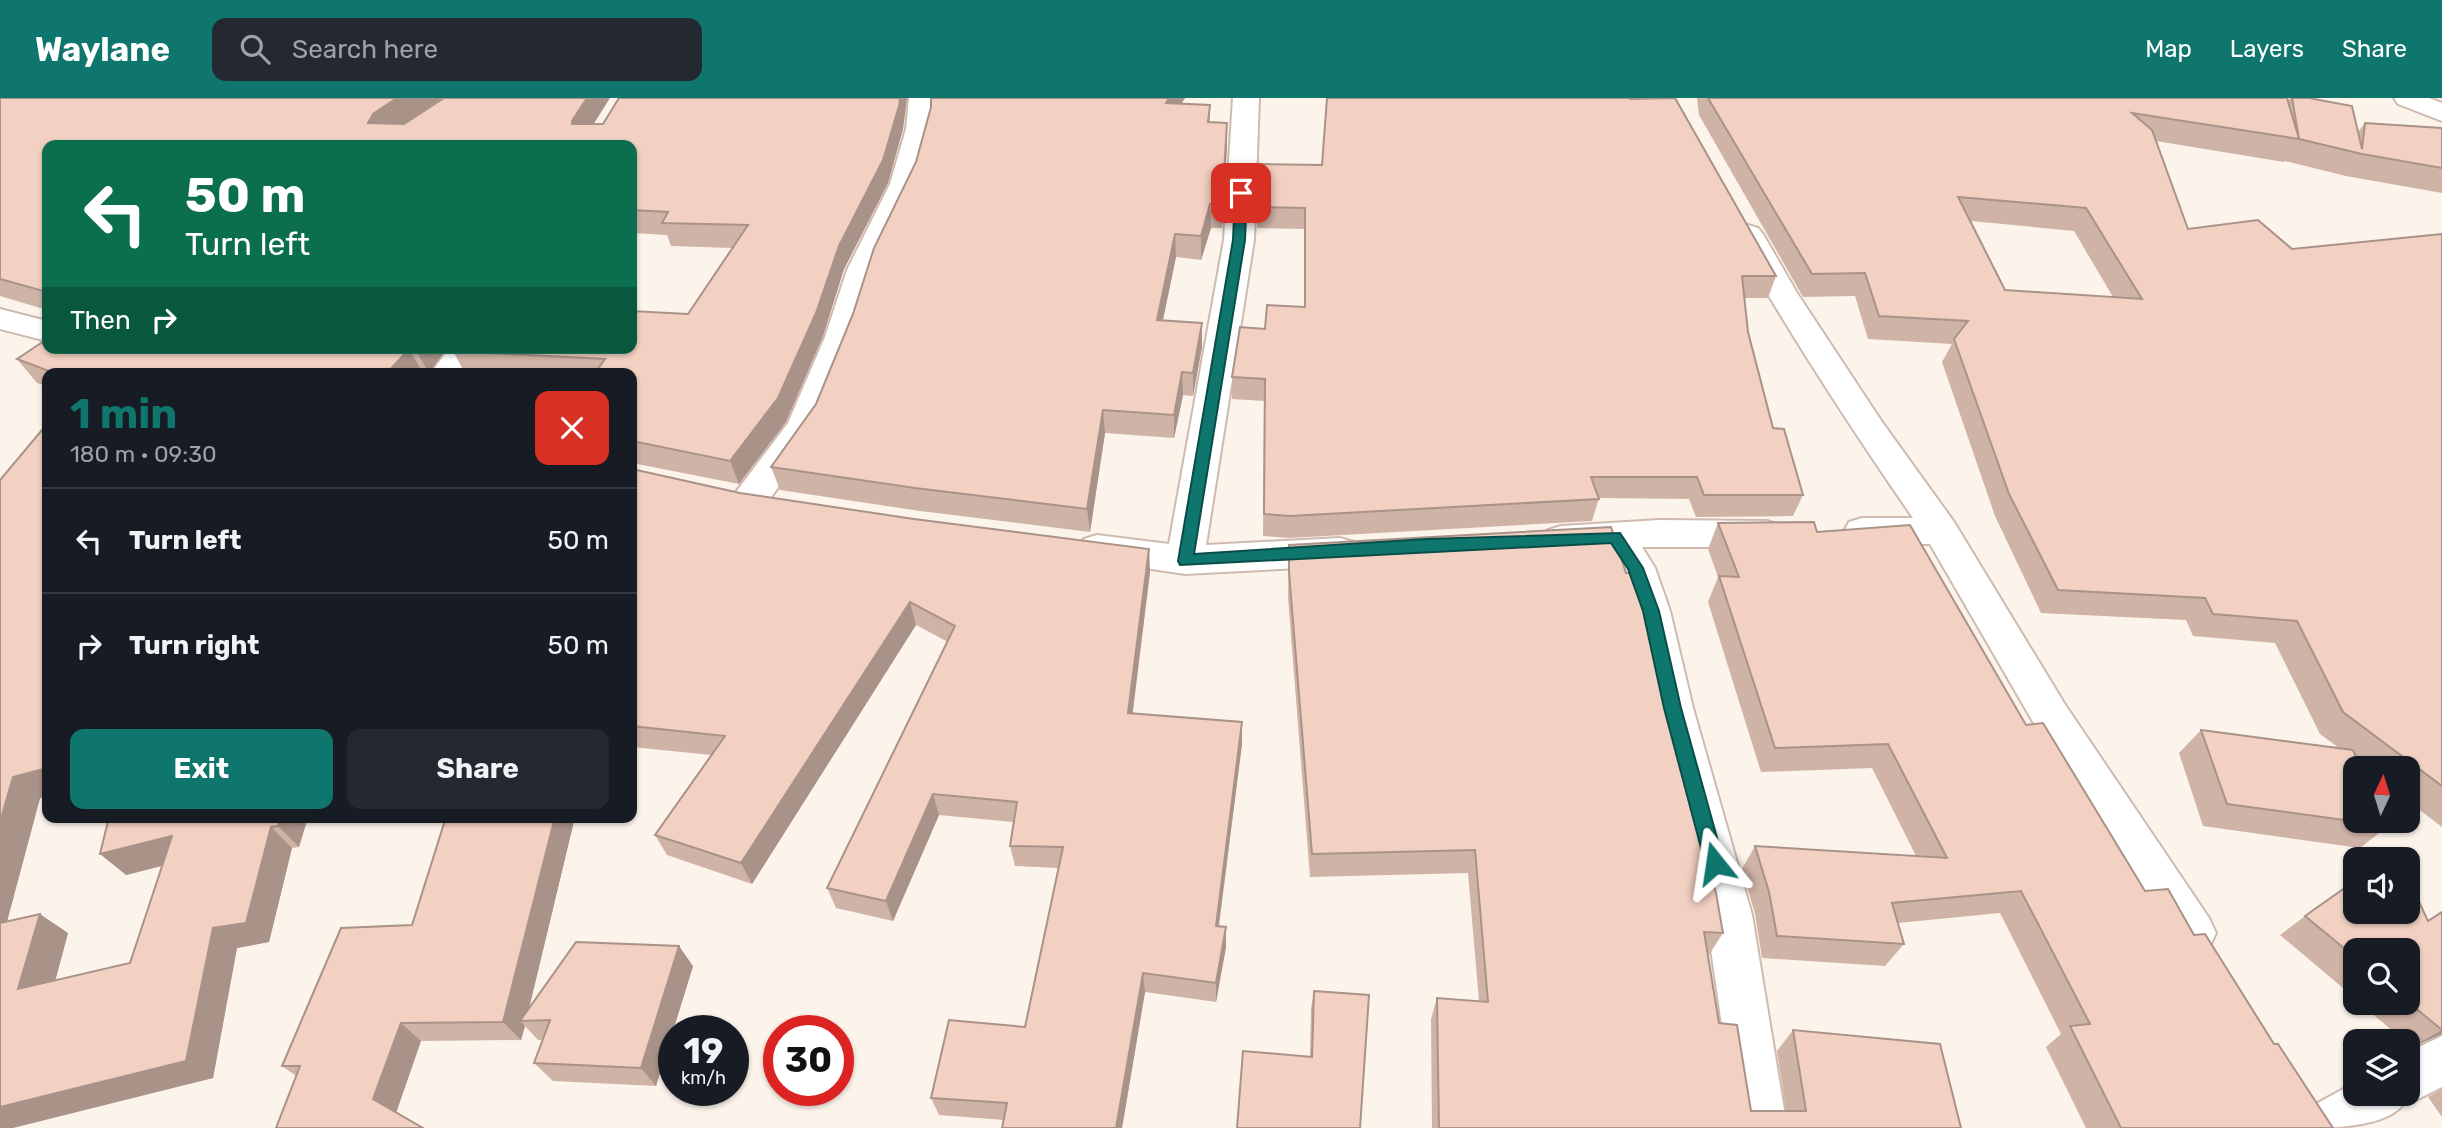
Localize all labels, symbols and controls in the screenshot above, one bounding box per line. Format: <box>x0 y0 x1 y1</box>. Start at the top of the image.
search box <box>212 18 702 81</box>
text: Waylane <box>35 30 170 69</box>
icon: search <box>236 30 274 68</box>
text: Search here <box>292 34 438 65</box>
text: Map <box>2145 35 2192 63</box>
text: Layers <box>2230 35 2304 63</box>
text: Share <box>2342 35 2407 63</box>
pin <box>1211 163 1271 223</box>
text: 50 m <box>185 166 305 224</box>
icon: left <box>70 168 161 259</box>
icon: arrive <box>1222 174 1260 212</box>
text: Turn left <box>185 225 310 263</box>
icon: right <box>145 301 183 339</box>
text: Then <box>70 305 131 336</box>
text: 1 min <box>70 389 177 439</box>
button: close <box>535 391 609 465</box>
text: 180 m · 09:30 <box>70 440 217 468</box>
icon: left <box>70 522 108 560</box>
text: Turn left <box>129 525 241 556</box>
text: 50 m <box>548 525 609 556</box>
icon: right <box>70 627 108 665</box>
text: Turn right <box>129 630 259 661</box>
text: 50 m <box>548 630 609 661</box>
button: Exit <box>70 729 333 809</box>
button: Share <box>347 729 609 809</box>
north arrow <box>2343 756 2420 833</box>
map controls <box>2343 756 2420 1106</box>
position arrow <box>1678 826 1752 900</box>
button: sound <box>2343 847 2420 924</box>
button: search <box>2343 938 2420 1015</box>
speed limit sign: 30 <box>763 1015 854 1106</box>
button: layers <box>2343 1029 2420 1106</box>
text: 19 <box>684 1030 723 1072</box>
text: km/h <box>681 1067 726 1089</box>

